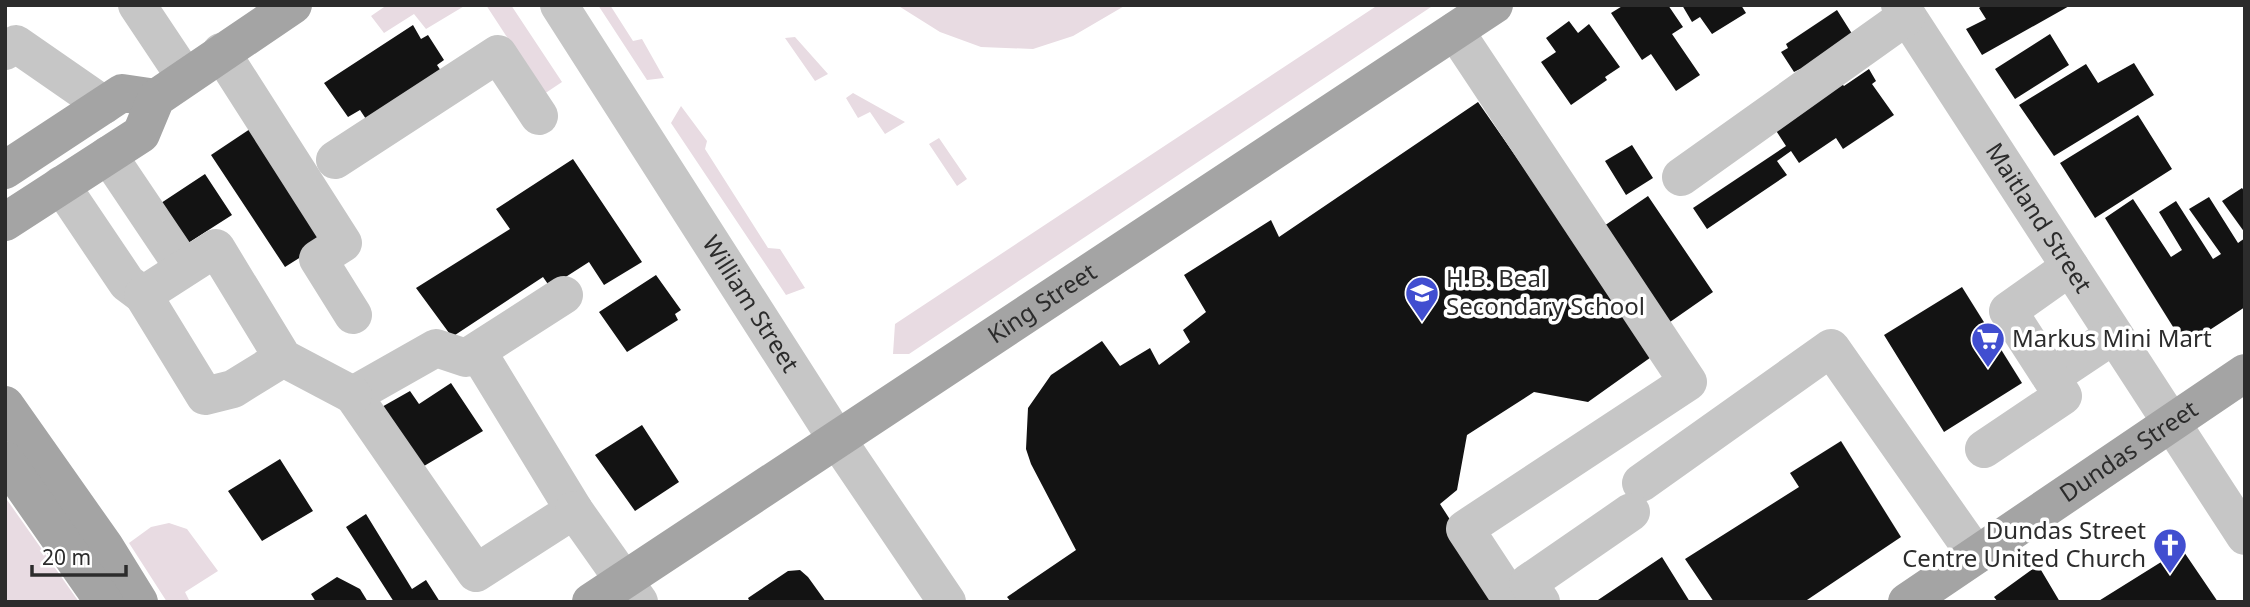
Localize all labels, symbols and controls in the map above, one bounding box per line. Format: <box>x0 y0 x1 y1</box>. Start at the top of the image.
street label: Maitland Street <box>1979 136 2101 299</box>
street label: William Street <box>696 228 808 378</box>
street label: King Street <box>981 254 1103 350</box>
place label: H.B. Beal Secondary School <box>1446 261 1645 322</box>
school or university icon: H.B. Beal Secondary School <box>1403 274 1441 323</box>
supermarket icon: Markus Mini Mart <box>1969 320 2007 369</box>
place label: Markus Mini Mart <box>2012 321 2212 354</box>
street label: Dundas Street <box>2052 392 2204 509</box>
place label: Dundas Street Centre United Church <box>1902 513 2146 574</box>
church icon: Dundas Street Centre United Church <box>2151 526 2189 575</box>
scale bar <box>32 534 126 578</box>
text: 20 m <box>42 543 91 571</box>

